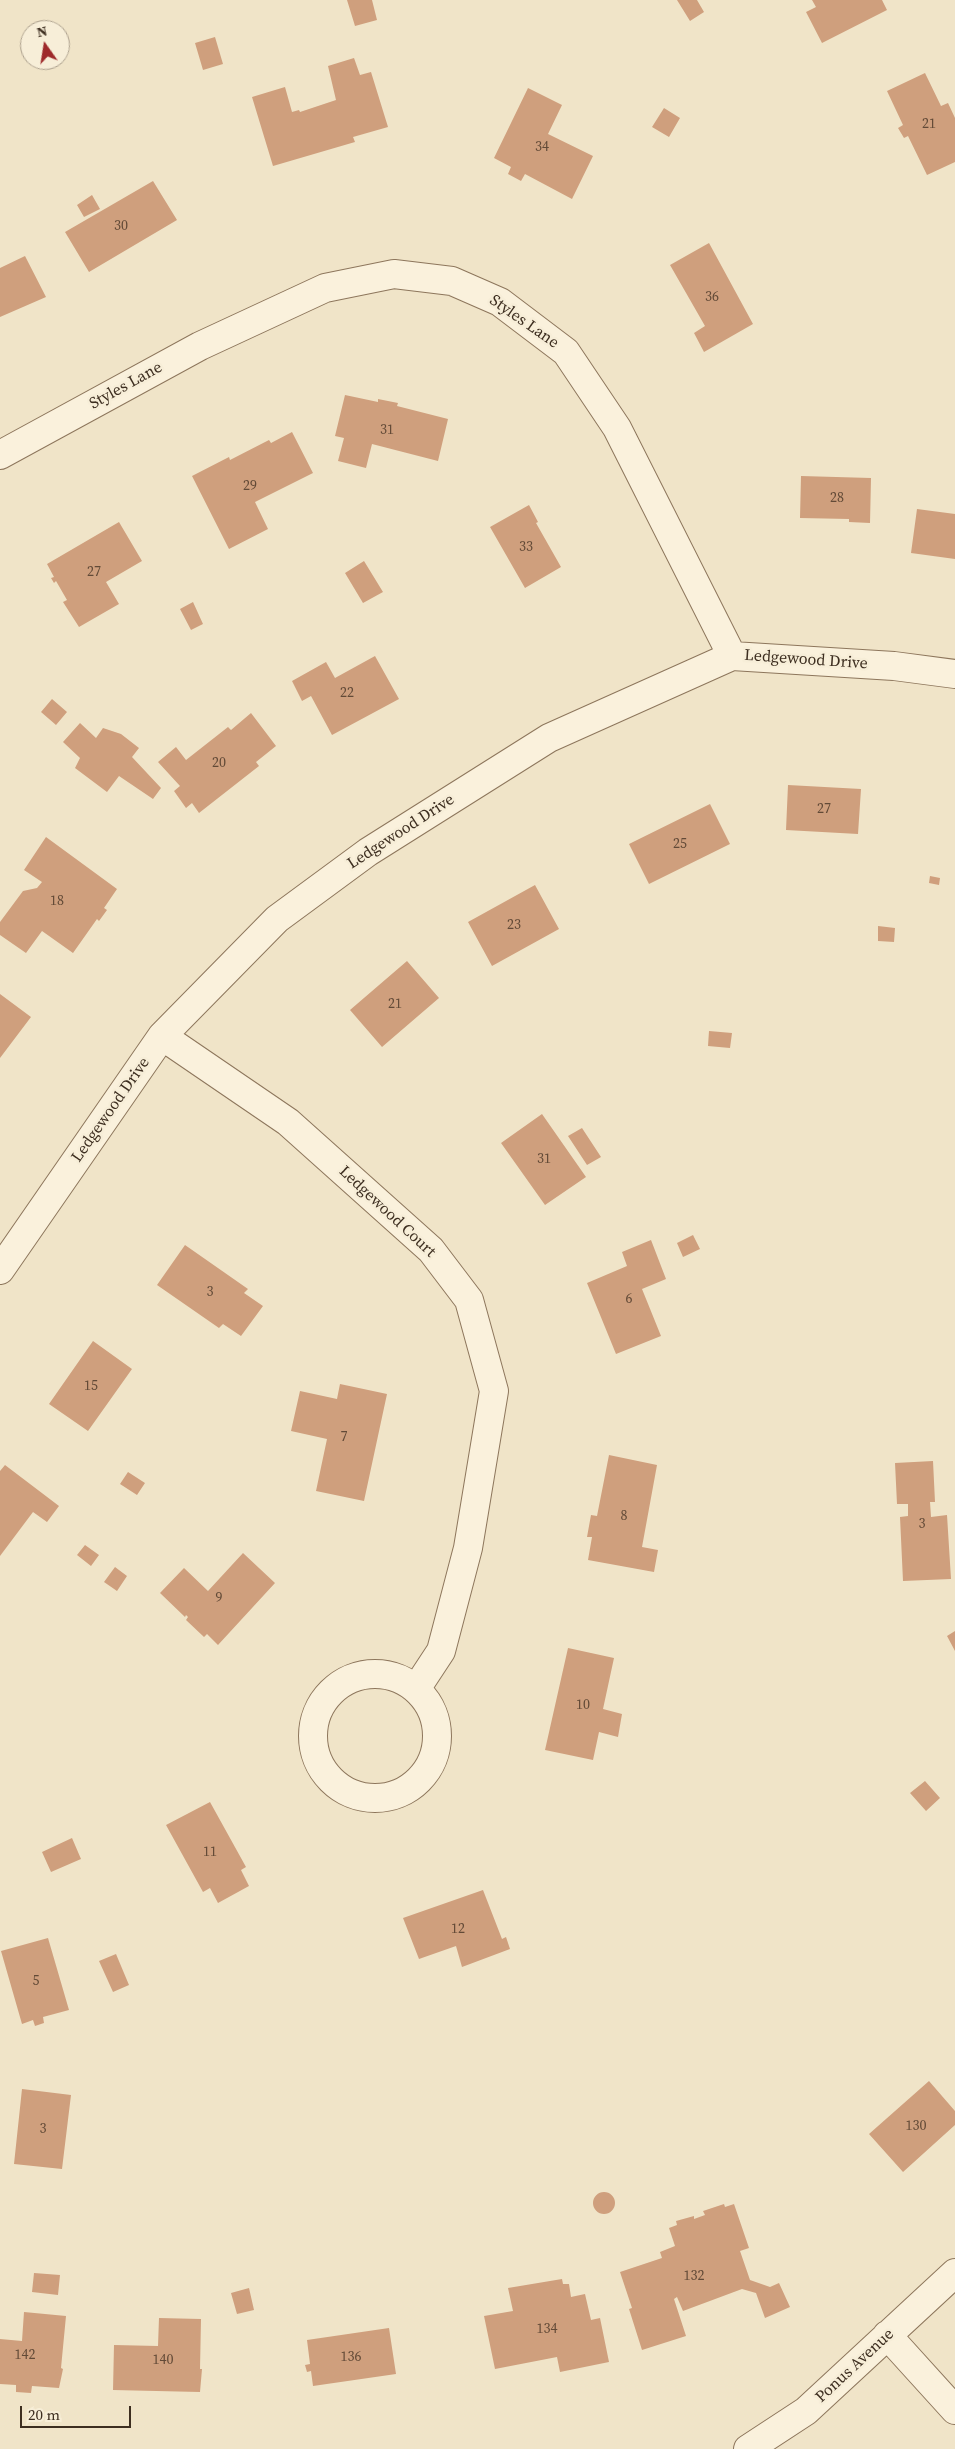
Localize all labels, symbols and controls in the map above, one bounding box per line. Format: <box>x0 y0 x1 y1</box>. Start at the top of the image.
north arrow <box>20 20 70 70</box>
text: N <box>35 20 49 42</box>
house number: 21 <box>922 116 936 132</box>
house number: 34 <box>535 139 549 155</box>
house number: 30 <box>114 218 128 234</box>
house number: 36 <box>705 289 719 305</box>
street label: Styles Lane <box>486 291 562 353</box>
street label: Styles Lane <box>86 358 166 414</box>
house number: 31 <box>380 422 394 438</box>
house number: 29 <box>243 478 257 494</box>
house number: 28 <box>830 490 844 506</box>
house number: 33 <box>519 539 533 555</box>
house number: 27 <box>87 564 101 580</box>
street label: Ledgewood Drive <box>744 646 868 674</box>
house number: 22 <box>340 685 354 701</box>
house number: 20 <box>212 755 226 771</box>
street label: Ledgewood Drive <box>344 790 458 874</box>
house number: 27 <box>817 801 831 817</box>
house number: 25 <box>673 836 687 852</box>
house number: 18 <box>50 893 64 909</box>
house number: 23 <box>507 917 521 933</box>
house number: 21 <box>388 996 402 1012</box>
street label: Ledgewood Drive <box>68 1054 154 1166</box>
house number: 31 <box>537 1151 551 1167</box>
street label: Ledgewood Court <box>335 1162 439 1262</box>
house number: 3 <box>207 1284 213 1300</box>
house number: 6 <box>626 1291 632 1307</box>
house number: 15 <box>84 1378 98 1394</box>
house number: 7 <box>341 1429 347 1445</box>
house number: 8 <box>621 1508 627 1524</box>
house number: 3 <box>919 1516 925 1532</box>
house number: 9 <box>216 1590 222 1606</box>
house number: 10 <box>576 1697 590 1713</box>
house number: 11 <box>203 1844 217 1860</box>
house number: 12 <box>451 1921 465 1937</box>
house number: 5 <box>33 1973 39 1989</box>
house number: 130 <box>906 2118 926 2134</box>
house number: 3 <box>40 2121 46 2137</box>
house number: 132 <box>684 2268 704 2284</box>
house number: 134 <box>537 2321 557 2337</box>
street label: Ponus Avenue <box>812 2325 898 2407</box>
house number: 142 <box>15 2347 35 2363</box>
house number: 136 <box>341 2349 361 2365</box>
house number: 140 <box>153 2352 173 2368</box>
scale bar <box>22 2396 134 2428</box>
text: 20 m <box>28 2404 60 2425</box>

